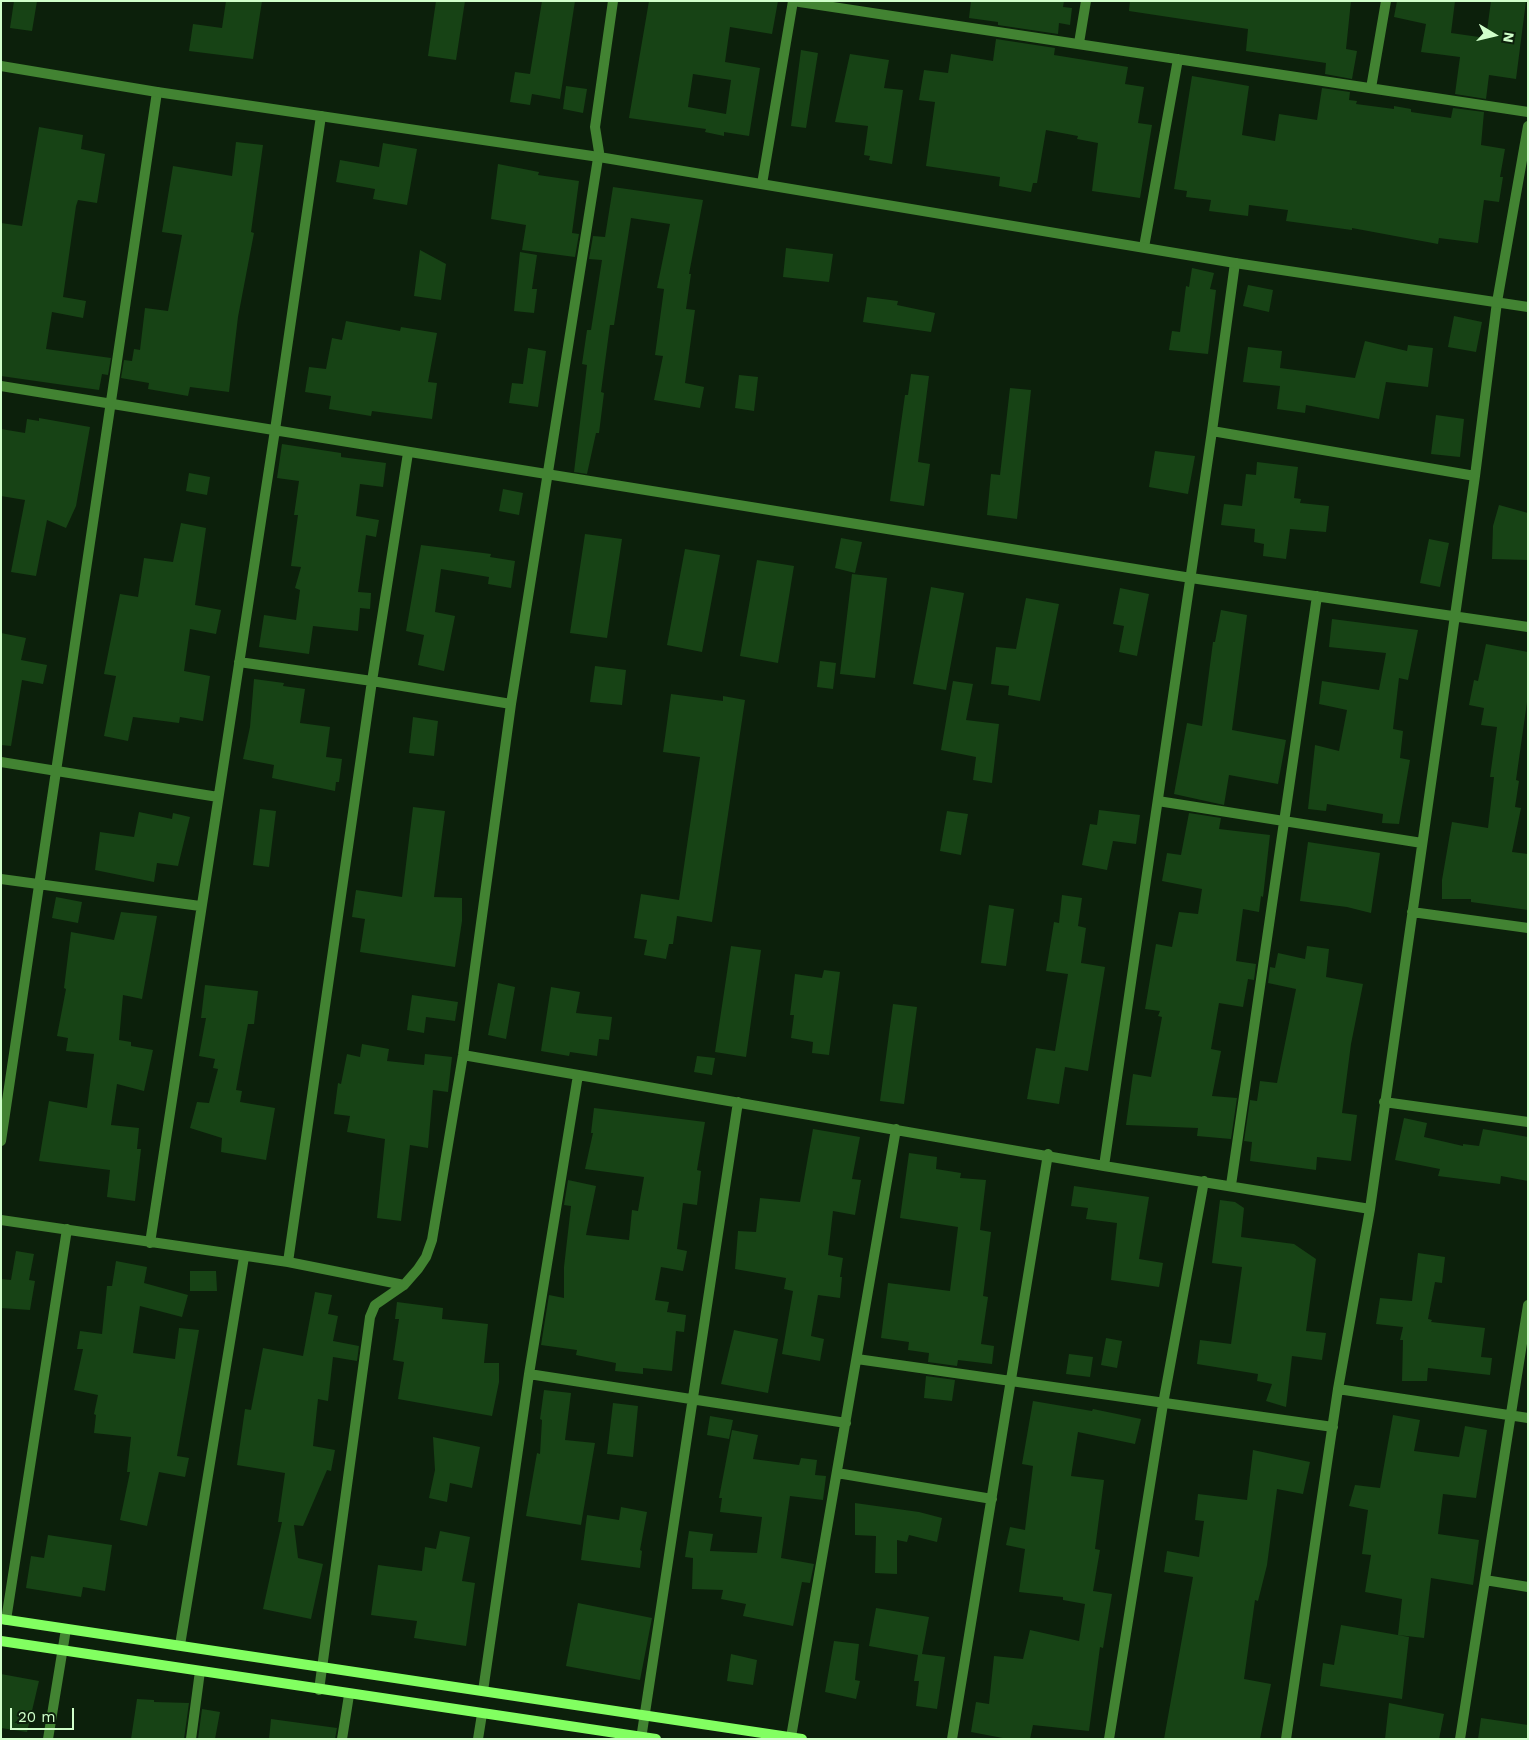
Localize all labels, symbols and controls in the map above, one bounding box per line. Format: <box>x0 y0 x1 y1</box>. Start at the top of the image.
north arrow <box>1469 10 1519 60</box>
text: N <box>1500 31 1518 44</box>
scale bar <box>12 1698 76 1730</box>
text: 20 m <box>18 1708 56 1726</box>

